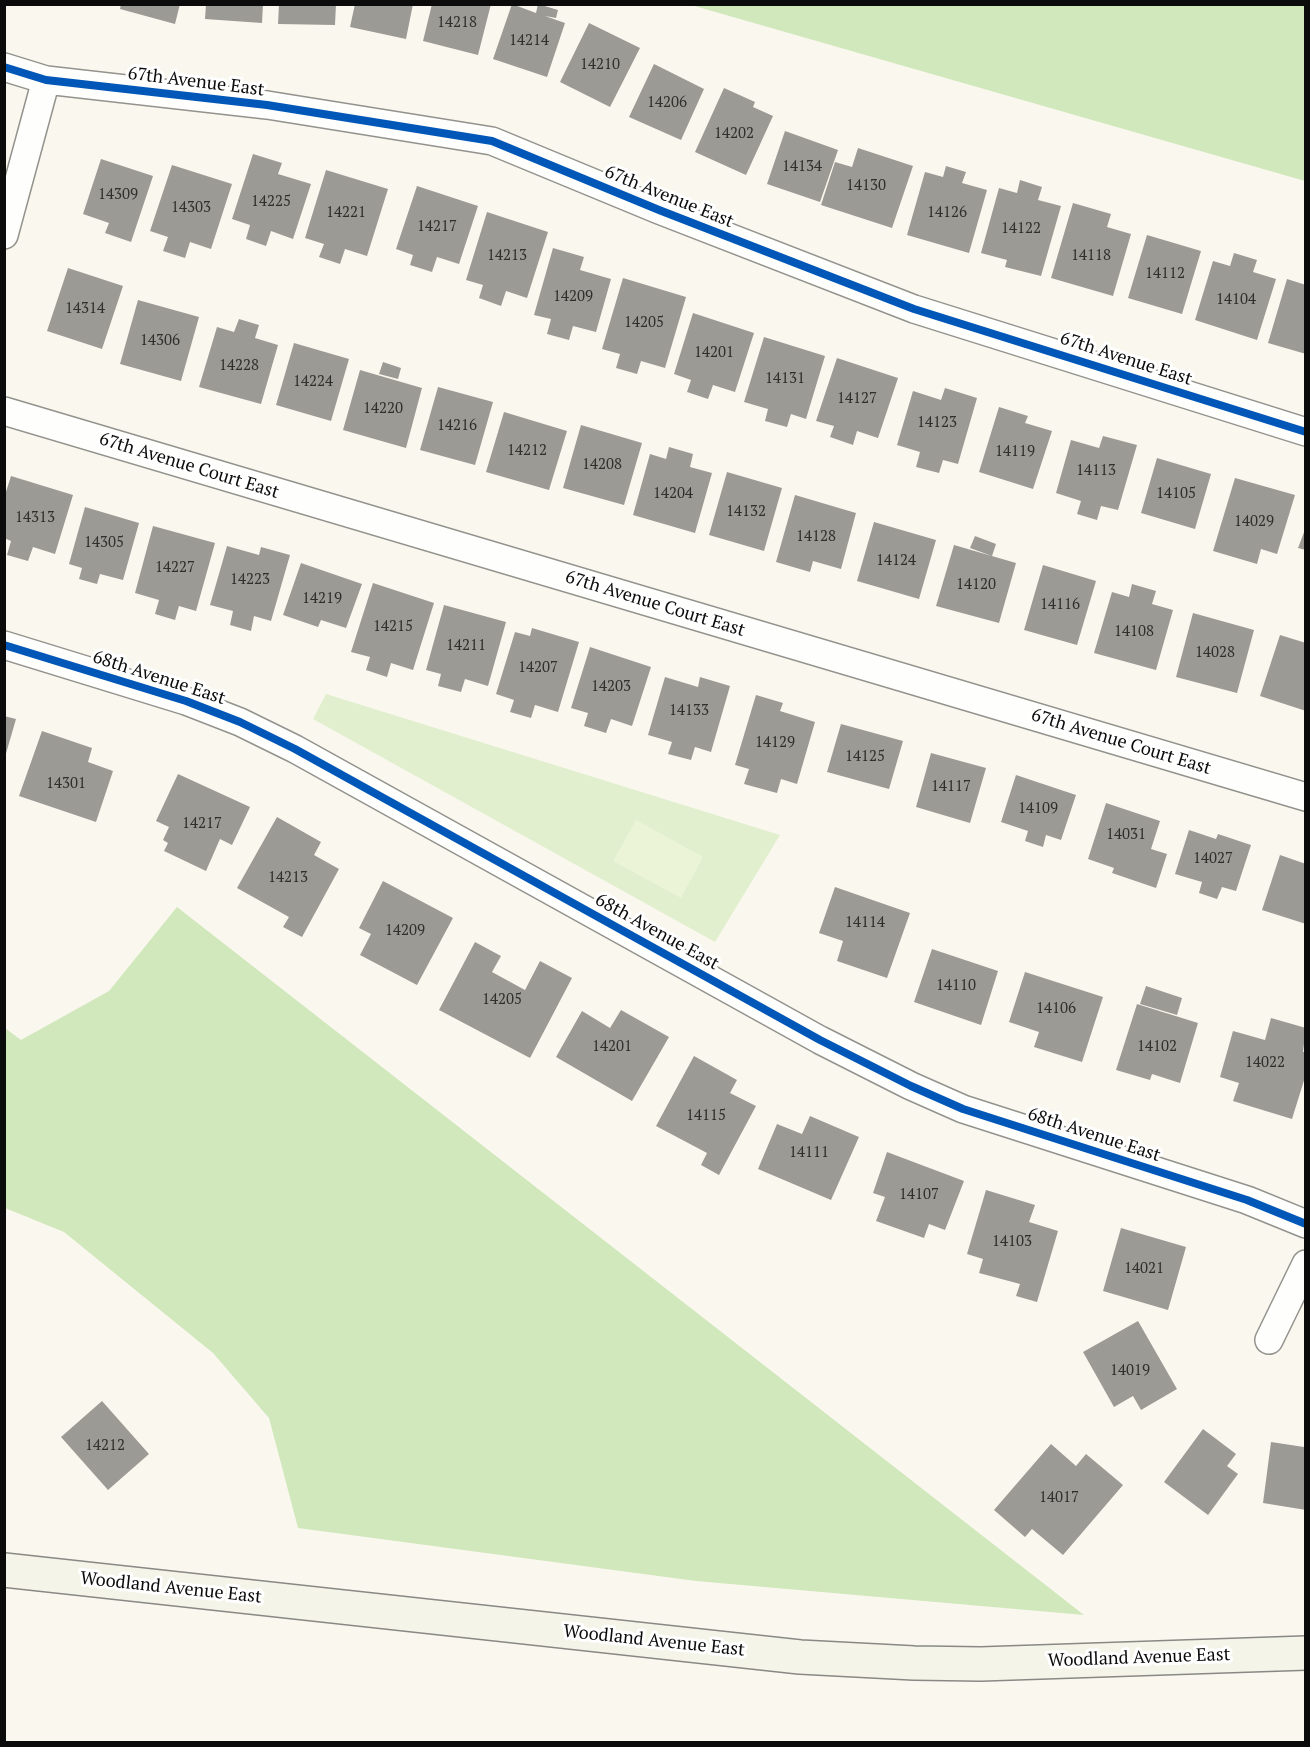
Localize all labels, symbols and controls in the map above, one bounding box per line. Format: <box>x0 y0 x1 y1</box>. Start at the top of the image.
house number: 14218 <box>437 14 477 32</box>
house number: 14214 <box>509 32 549 50</box>
house number: 14210 <box>580 56 620 74</box>
street label: 67th Avenue East <box>127 63 265 101</box>
house number: 14206 <box>647 94 687 112</box>
house number: 14202 <box>714 125 754 143</box>
house number: 14134 <box>782 158 822 176</box>
street label: 67th Avenue East <box>601 161 737 233</box>
house number: 14130 <box>846 177 886 195</box>
house number: 14309 <box>98 186 138 204</box>
house number: 14225 <box>251 193 291 211</box>
house number: 14303 <box>171 199 211 217</box>
house number: 14221 <box>326 204 366 222</box>
house number: 14126 <box>927 204 967 222</box>
house number: 14217 <box>417 218 457 236</box>
house number: 14122 <box>1001 220 1041 238</box>
house number: 14213 <box>487 247 527 265</box>
house number: 14118 <box>1071 247 1111 265</box>
house number: 14112 <box>1145 265 1185 283</box>
house number: 14209 <box>553 288 593 306</box>
house number: 14104 <box>1216 291 1256 309</box>
house number: 14314 <box>65 300 105 318</box>
house number: 14205 <box>624 314 664 332</box>
street label: 67th Avenue East <box>1057 328 1195 390</box>
house number: 14306 <box>140 332 180 350</box>
house number: 14201 <box>694 344 734 362</box>
house number: 14228 <box>219 357 259 375</box>
house number: 14131 <box>765 370 805 388</box>
house number: 14224 <box>293 373 333 391</box>
house number: 14127 <box>837 390 877 408</box>
house number: 14220 <box>363 400 403 418</box>
house number: 14123 <box>917 414 957 432</box>
house number: 14216 <box>437 417 477 435</box>
street label: 67th Avenue Court East <box>97 428 281 504</box>
house number: 14212 <box>507 442 547 460</box>
house number: 14119 <box>995 443 1035 461</box>
house number: 14208 <box>582 456 622 474</box>
house number: 14113 <box>1076 462 1116 480</box>
house number: 14204 <box>653 485 693 503</box>
house number: 14105 <box>1156 485 1196 503</box>
house number: 14132 <box>726 503 766 521</box>
house number: 14313 <box>15 509 55 527</box>
house number: 14029 <box>1234 513 1274 531</box>
house number: 14128 <box>796 528 836 546</box>
house number: 14305 <box>84 534 124 552</box>
house number: 14124 <box>876 552 916 570</box>
house number: 14227 <box>155 559 195 577</box>
street label: 67th Avenue Court East <box>563 566 747 642</box>
house number: 14223 <box>230 571 270 589</box>
house number: 14120 <box>956 576 996 594</box>
house number: 14219 <box>302 590 342 608</box>
house number: 14116 <box>1040 596 1080 614</box>
house number: 14215 <box>373 618 413 636</box>
house number: 14108 <box>1114 623 1154 641</box>
house number: 14211 <box>446 637 486 655</box>
house number: 14028 <box>1195 644 1235 662</box>
street label: 68th Avenue East <box>90 646 228 710</box>
house number: 14207 <box>518 659 558 677</box>
house number: 14203 <box>591 678 631 696</box>
house number: 14133 <box>669 702 709 720</box>
street label: 67th Avenue Court East <box>1029 704 1213 780</box>
house number: 14129 <box>755 734 795 752</box>
house number: 14125 <box>845 748 885 766</box>
house number: 14301 <box>46 775 86 793</box>
house number: 14117 <box>931 778 971 796</box>
house number: 14109 <box>1018 800 1058 818</box>
house number: 14217 <box>182 815 222 833</box>
house number: 14031 <box>1106 826 1146 844</box>
house number: 14027 <box>1193 850 1233 868</box>
house number: 14213 <box>268 869 308 887</box>
street label: 68th Avenue East <box>591 889 723 975</box>
house number: 14114 <box>845 914 885 932</box>
house number: 14209 <box>385 922 425 940</box>
house number: 14110 <box>936 977 976 995</box>
house number: 14205 <box>482 991 522 1009</box>
house number: 14106 <box>1036 1000 1076 1018</box>
house number: 14201 <box>592 1038 632 1056</box>
house number: 14102 <box>1137 1038 1177 1056</box>
house number: 14022 <box>1245 1054 1285 1072</box>
street label: 68th Avenue East <box>1025 1103 1163 1167</box>
house number: 14115 <box>686 1107 726 1125</box>
house number: 14111 <box>789 1144 829 1162</box>
house number: 14107 <box>899 1186 939 1204</box>
house number: 14103 <box>992 1233 1032 1251</box>
house number: 14021 <box>1124 1260 1164 1278</box>
house number: 14019 <box>1110 1362 1150 1380</box>
house number: 14212 <box>85 1437 125 1455</box>
house number: 14017 <box>1039 1489 1079 1507</box>
street label: Woodland Avenue East <box>79 1568 263 1608</box>
street label: Woodland Avenue East <box>562 1621 746 1661</box>
street label: Woodland Avenue East <box>1047 1644 1231 1672</box>

